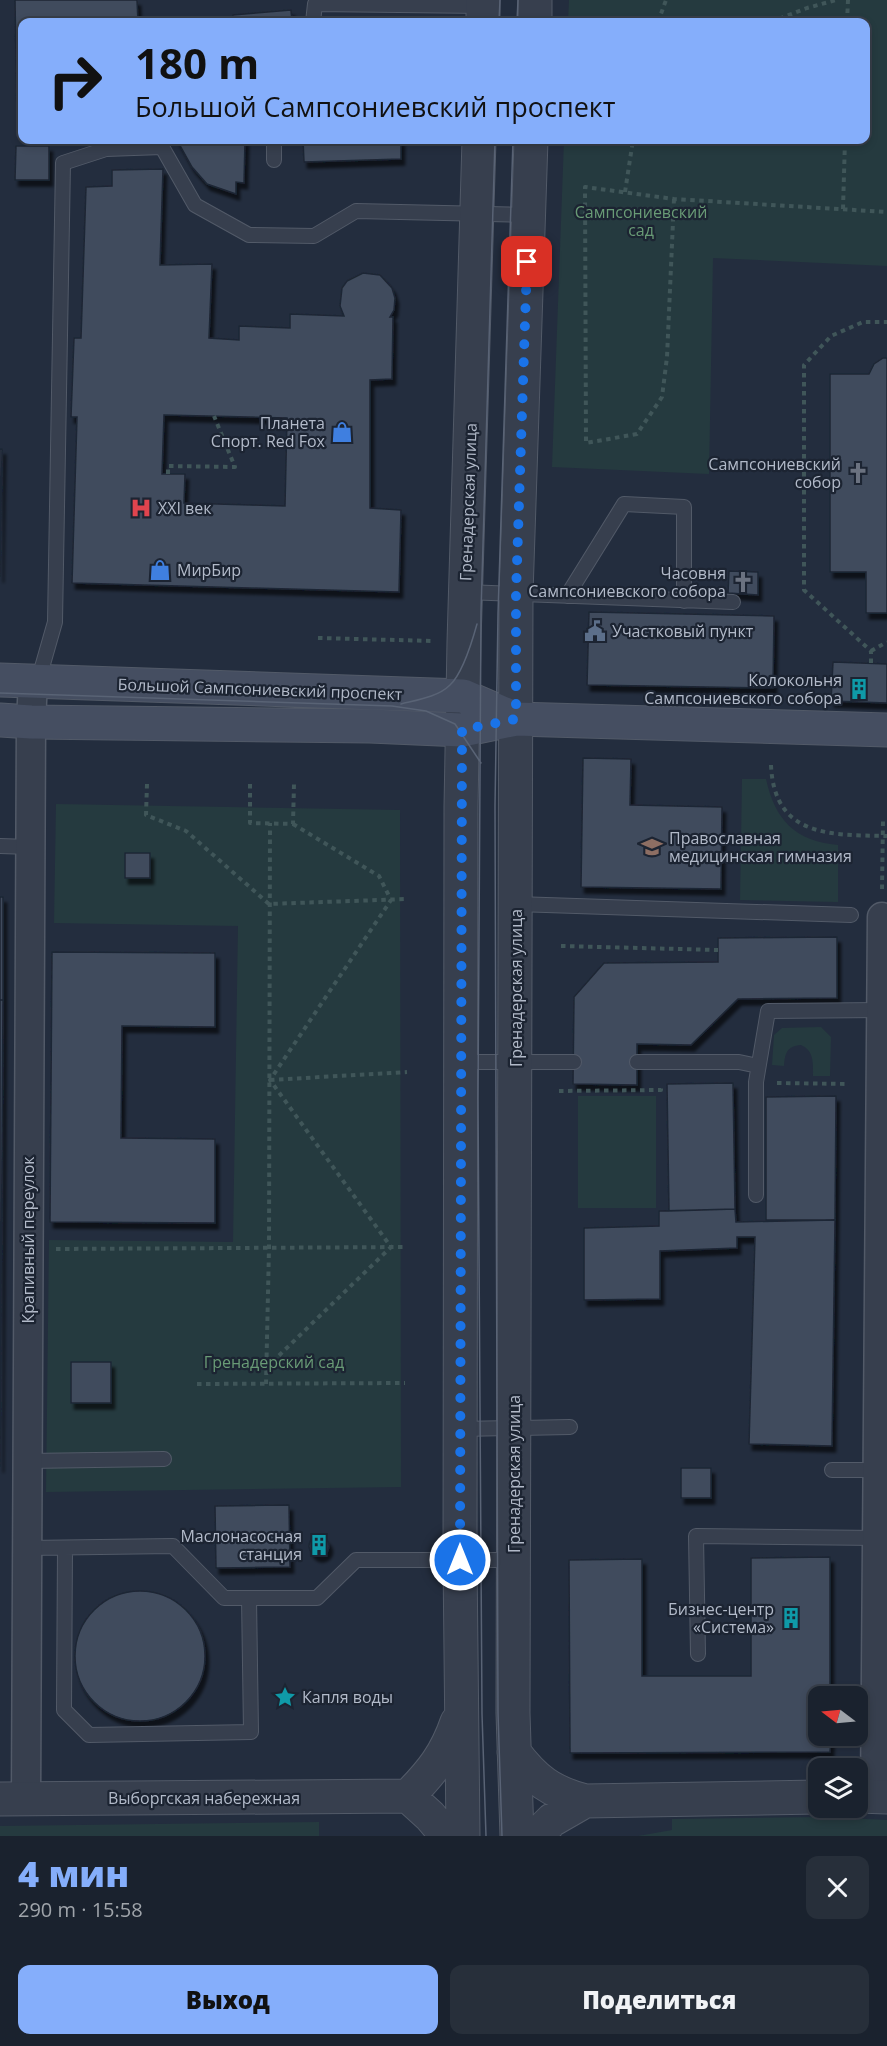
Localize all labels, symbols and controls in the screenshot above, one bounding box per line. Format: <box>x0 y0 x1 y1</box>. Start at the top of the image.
text: 180 m <box>135 34 259 91</box>
icon: right <box>36 42 114 120</box>
text: Большой Сампсониевский проспект <box>135 88 615 125</box>
park label: Сампсониевский сад <box>575 201 707 241</box>
pin <box>501 236 552 287</box>
icon: arrive <box>510 245 543 278</box>
place label: Планета Спорт. Red Fox <box>211 412 326 452</box>
shop icon: Планета Спорт. Red Fox <box>330 420 354 444</box>
street label: Гренадерская улица <box>454 423 482 581</box>
place label: Сампсониевский собор <box>708 453 841 493</box>
church icon: Сампсониевский собор <box>846 461 870 485</box>
hospital icon: XXI век <box>129 496 153 520</box>
place label: XXI век <box>158 497 212 519</box>
shop icon: МирБир <box>148 558 172 582</box>
place label: МирБир <box>177 559 241 581</box>
place label: Часовня Сампсониевского собора <box>528 562 726 602</box>
church icon: Часовня Сампсониевского собора <box>731 570 755 594</box>
public building icon: Участковый пункт <box>583 619 607 643</box>
place label: Участковый пункт <box>612 620 754 642</box>
place label: Колокольня Сампсониевского собора <box>644 669 842 709</box>
street label: Большой Сампсониевский проспект <box>117 673 403 705</box>
building icon: Колокольня Сампсониевского собора <box>847 677 871 701</box>
place label: Православная медицинская гимназия <box>669 827 852 867</box>
school or university icon: Православная медицинская гимназия <box>640 835 664 859</box>
street label: Гренадерская улица <box>505 909 527 1067</box>
street label: Крапивный переулок <box>17 1156 39 1324</box>
park label: Гренадерский сад <box>204 1351 344 1373</box>
street label: Гренадерская улица <box>503 1395 525 1553</box>
place label: Маслонасосная станция <box>180 1525 302 1565</box>
position arrow <box>428 1528 492 1592</box>
building icon: Маслонасосная станция <box>307 1533 331 1557</box>
place label: Бизнес-центр «Система» <box>668 1598 774 1638</box>
building icon: Бизнес-центр «Система» <box>779 1606 803 1630</box>
place icon: Капля воды <box>273 1685 297 1709</box>
place label: Капля воды <box>302 1686 393 1708</box>
north arrow <box>808 1686 868 1746</box>
map controls <box>808 1686 868 1818</box>
button: layers <box>808 1758 868 1818</box>
street label: Выборгская набережная <box>108 1787 300 1809</box>
text: 4 мин <box>18 1849 129 1898</box>
button: close <box>806 1856 869 1919</box>
text: 290 m · 15:58 <box>18 1896 143 1923</box>
button: Выход <box>18 1965 438 2034</box>
button: Поделиться <box>450 1965 869 2034</box>

